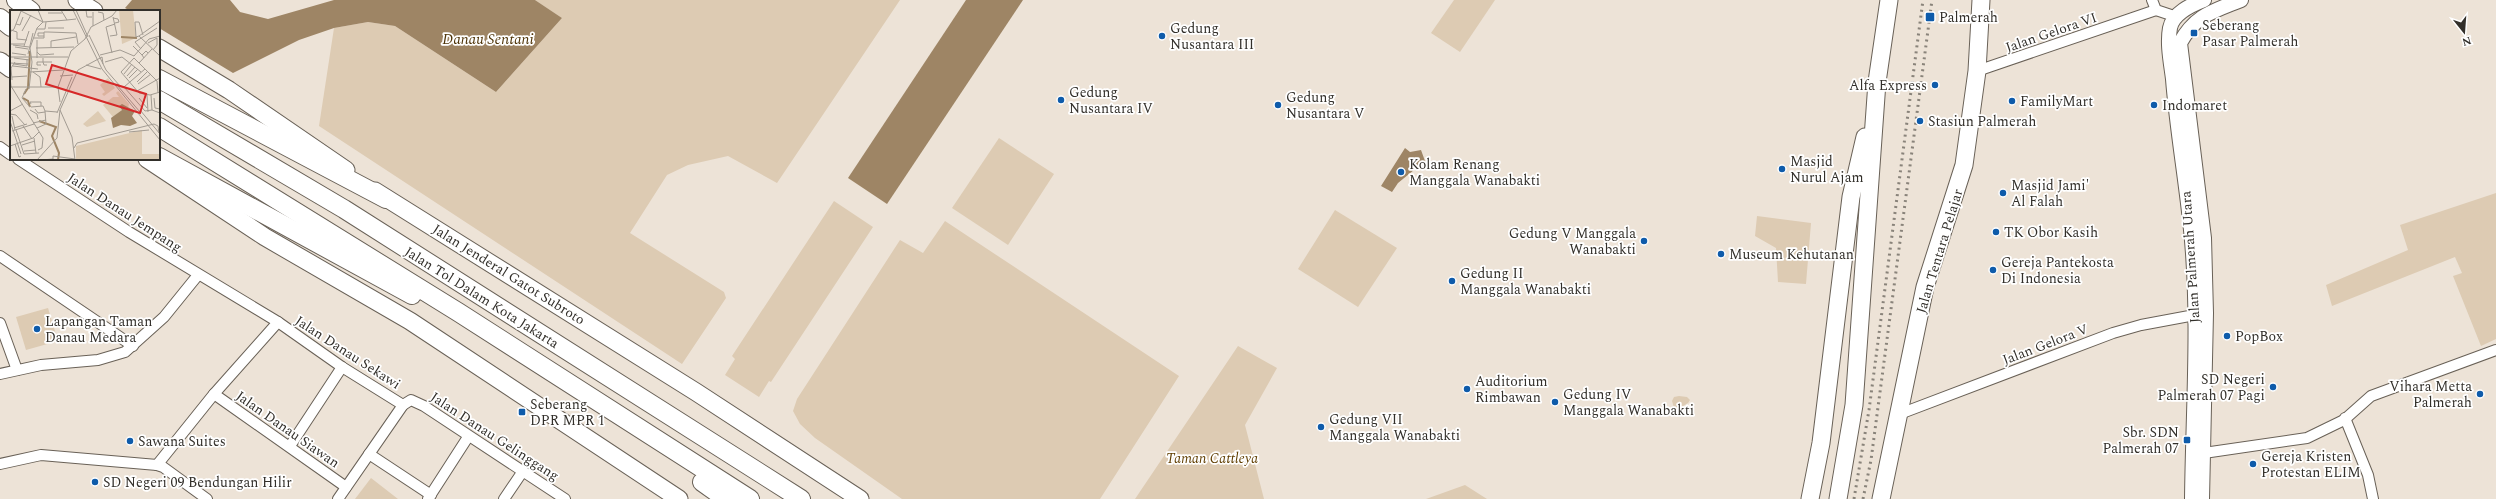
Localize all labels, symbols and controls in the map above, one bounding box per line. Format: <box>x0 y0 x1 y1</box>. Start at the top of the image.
place label: Palmerah <box>1939 7 1998 28</box>
street label: Jalan Gelora VI <box>2003 7 2100 58</box>
inset map <box>10 10 160 160</box>
marker: Palmerah <box>1924 11 1936 23</box>
north arrow <box>2444 12 2484 52</box>
place label: Seberang Pasar Palmerah <box>2202 15 2298 52</box>
place label: Gedung Nusantara III <box>1170 18 1254 55</box>
water label: Danau Sentani <box>442 28 534 51</box>
marker: Seberang Pasar Palmerah <box>2189 28 2199 38</box>
marker: Gedung Nusantara III <box>1157 31 1167 41</box>
text: N <box>2460 32 2474 51</box>
place label: Alfa Express <box>1849 75 1927 96</box>
marker: Alfa Express <box>1930 80 1940 90</box>
place label: Gedung Nusantara IV <box>1069 82 1153 119</box>
place label: Gedung Nusantara V <box>1286 87 1364 124</box>
place label: FamilyMart <box>2020 91 2093 112</box>
marker: Gedung Nusantara IV <box>1056 95 1066 105</box>
place label: Indomaret <box>2162 95 2227 116</box>
marker: FamilyMart <box>2007 96 2017 106</box>
marker: Gedung Nusantara V <box>1273 100 1283 110</box>
marker: Indomaret <box>2149 100 2159 110</box>
place label: Stasiun Palmerah <box>1928 111 2036 132</box>
marker: Stasiun Palmerah <box>1915 116 1925 126</box>
place label: Masjid Nurul Ajam <box>1790 151 1864 188</box>
place label: Kolam Renang Manggala Wanabakti <box>1409 154 1540 191</box>
marker: Masjid Nurul Ajam <box>1777 164 1787 174</box>
street label: Jalan Danau Jempang <box>63 167 186 257</box>
marker: Kolam Renang Manggala Wanabakti <box>1396 167 1406 177</box>
place label: Masjid Jami' Al Falah <box>2011 175 2089 212</box>
street label: Jalan Tentara Pelajar <box>1911 186 1969 316</box>
marker: Masjid Jami' Al Falah <box>1998 188 2008 198</box>
street label: Jalan Palmerah Utara <box>2175 190 2206 324</box>
street label: Jalan Jenderal Gatot Subroto <box>428 219 589 330</box>
place label: TK Obor Kasih <box>2004 222 2098 243</box>
place label: Gedung V Manggala Wanabakti <box>1509 223 1636 260</box>
marker: TK Obor Kasih <box>1991 227 2001 237</box>
marker: Gedung V Manggala Wanabakti <box>1639 236 1649 246</box>
street label: Jalan Tol Dalam Kota Jakarta <box>400 241 563 354</box>
place label: Museum Kehutanan <box>1729 244 1854 265</box>
marker: Museum Kehutanan <box>1716 249 1726 259</box>
place label: Gereja Pantekosta Di Indonesia <box>2001 252 2114 289</box>
place label: Gedung II Manggala Wanabakti <box>1460 263 1591 300</box>
marker: Gereja Pantekosta Di Indonesia <box>1988 265 1998 275</box>
marker: Gedung II Manggala Wanabakti <box>1447 276 1457 286</box>
street label: Jalan Danau Sekawi <box>291 310 405 395</box>
place label: Lapangan Taman Danau Medara <box>45 311 152 348</box>
street label: Jalan Gelora V <box>1999 319 2091 370</box>
marker: Lapangan Taman Danau Medara <box>32 324 42 334</box>
place label: PopBox <box>2235 326 2283 347</box>
marker: PopBox <box>2222 331 2232 341</box>
place label: SD Negeri Palmerah 07 Pagi <box>2158 369 2265 406</box>
place label: Auditorium Rimbawan <box>1475 371 1548 408</box>
place label: Vihara Metta Palmerah <box>2389 376 2472 413</box>
marker: SD Negeri Palmerah 07 Pagi <box>2268 382 2278 392</box>
marker: Auditorium Rimbawan <box>1462 384 1472 394</box>
place label: Gedung IV Manggala Wanabakti <box>1563 384 1694 421</box>
street label: Jalan Danau Siawan <box>231 386 344 473</box>
street label: Jalan Danau Gelinggang <box>426 387 563 486</box>
marker: Vihara Metta Palmerah <box>2475 389 2485 399</box>
place label: Seberang DPR MPR 1 <box>530 394 605 431</box>
marker: Gedung IV Manggala Wanabakti <box>1550 397 1560 407</box>
marker: Seberang DPR MPR 1 <box>517 407 527 417</box>
place label: Gedung VII Manggala Wanabakti <box>1329 409 1460 446</box>
marker: Gedung VII Manggala Wanabakti <box>1316 422 1326 432</box>
place label: Sbr. SDN Palmerah 07 <box>2103 422 2179 459</box>
place label: Sawana Suites <box>138 431 226 452</box>
marker: Sbr. SDN Palmerah 07 <box>2182 435 2192 445</box>
marker: Sawana Suites <box>125 436 135 446</box>
place label: Gereja Kristen Protestan ELIM <box>2261 446 2361 483</box>
park label: Taman Cattleya <box>1166 448 1258 469</box>
marker: Gereja Kristen Protestan ELIM <box>2248 459 2258 469</box>
place label: SD Negeri 09 Bendungan Hilir <box>103 472 292 493</box>
marker: SD Negeri 09 Bendungan Hilir <box>90 477 100 487</box>

